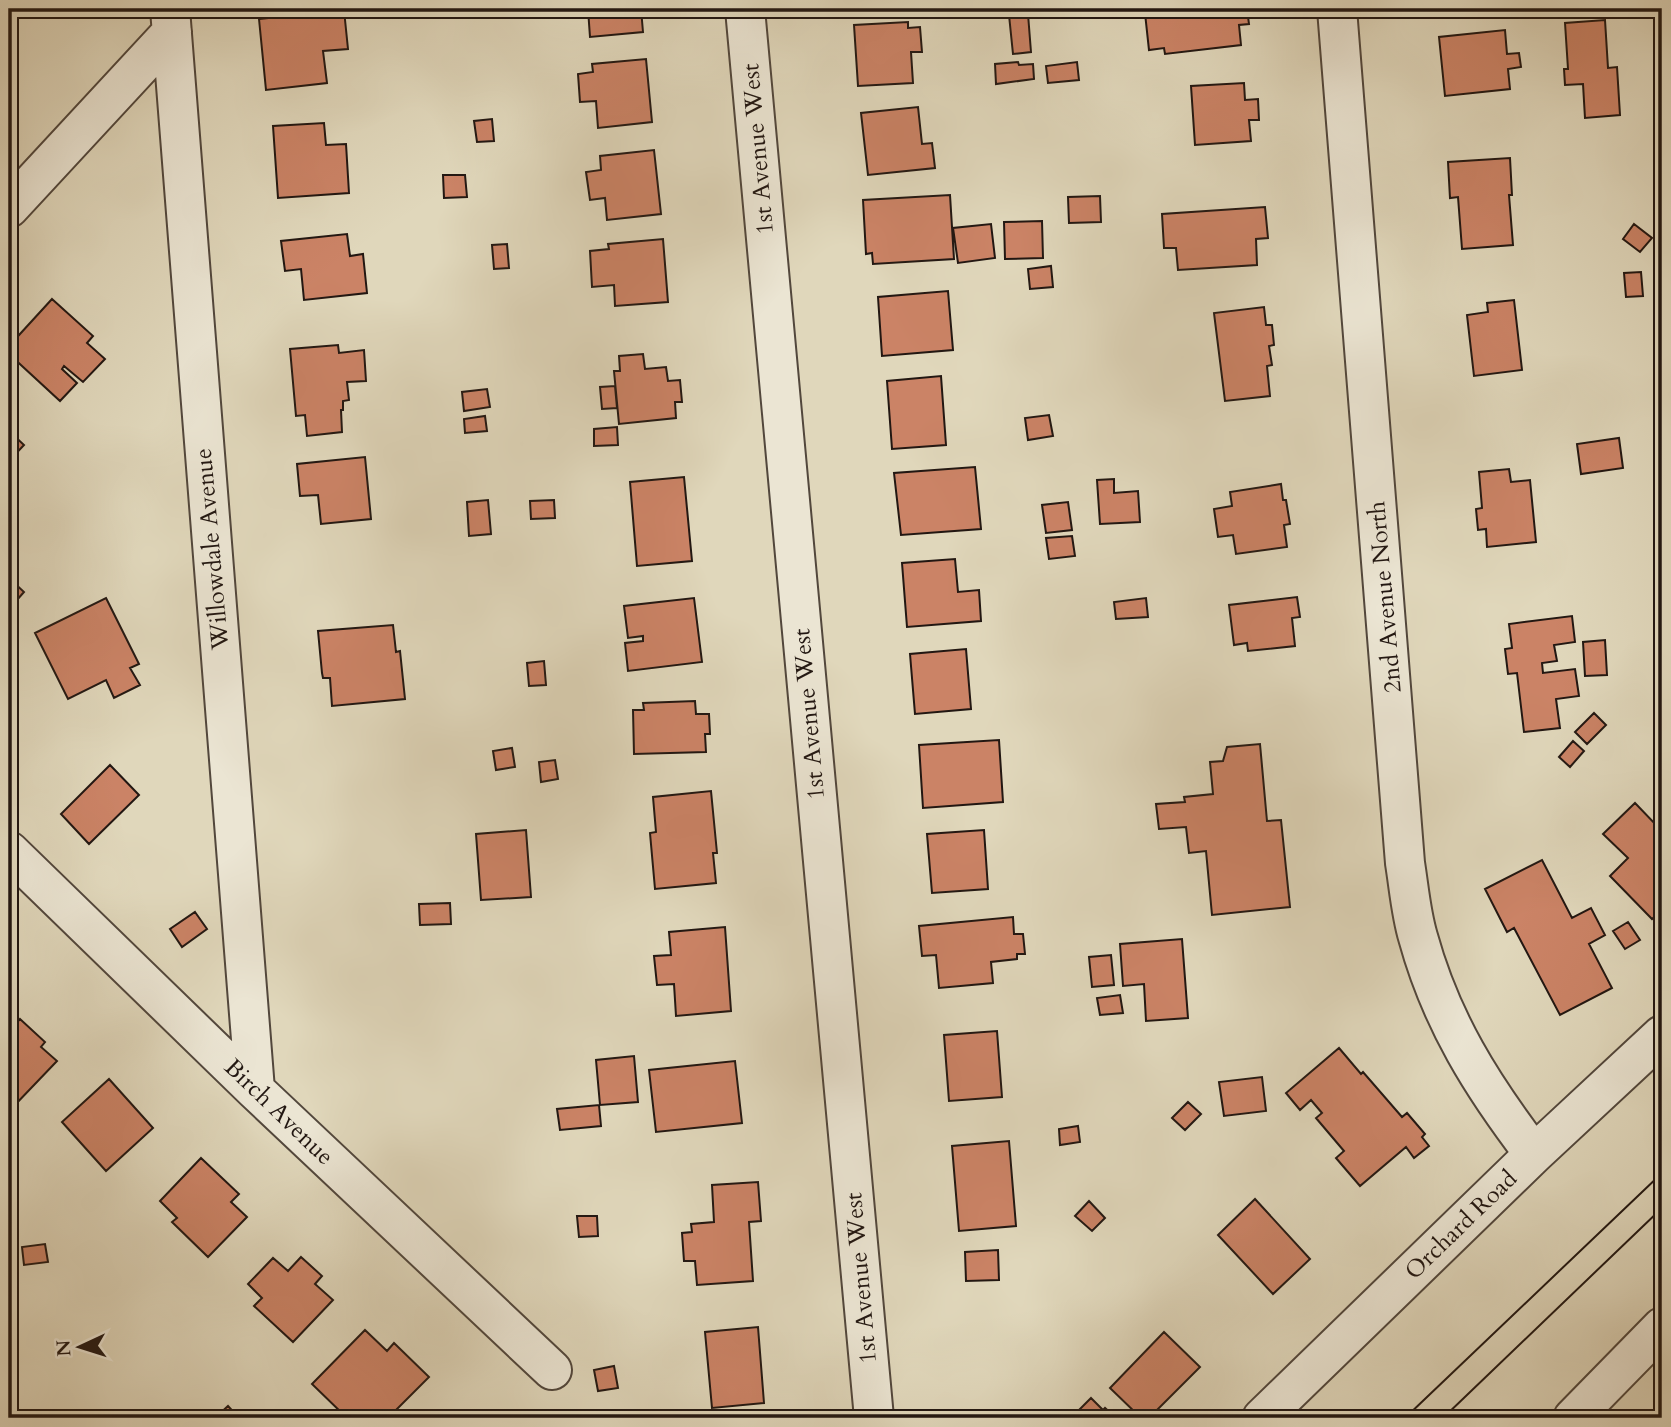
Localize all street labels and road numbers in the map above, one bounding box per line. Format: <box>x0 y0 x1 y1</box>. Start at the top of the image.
street label: 1st Avenue West <box>734 62 782 236</box>
street label: Willowdale Avenue <box>187 447 237 652</box>
street label: 2nd Avenue North <box>1360 500 1410 694</box>
street label: 1st Avenue West <box>785 627 833 801</box>
street label: Birch Avenue <box>217 1051 341 1173</box>
street label: Orchard Road <box>1397 1163 1525 1287</box>
street label: 1st Avenue West <box>837 1191 885 1365</box>

